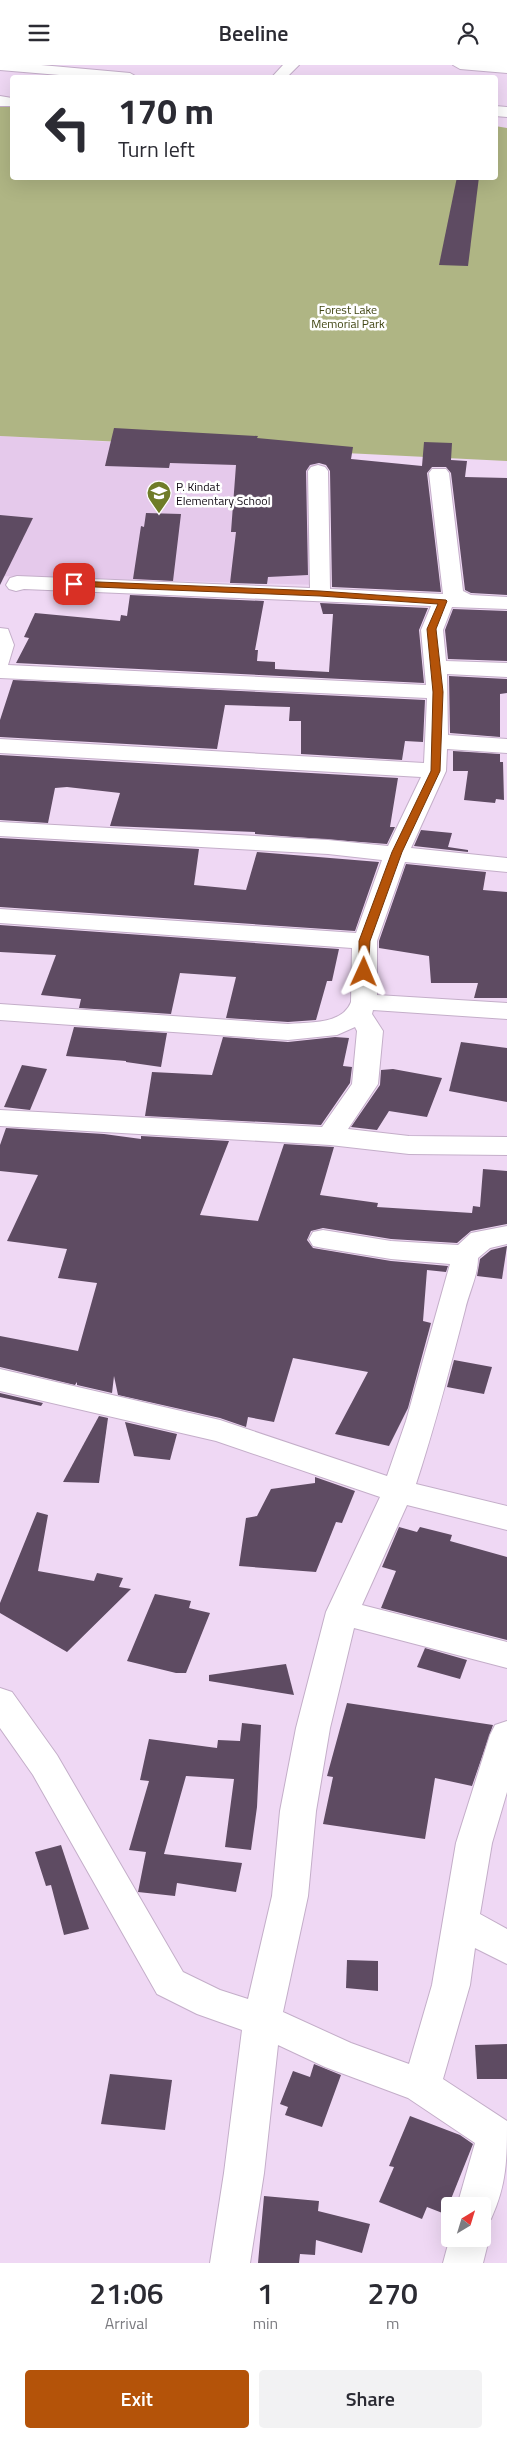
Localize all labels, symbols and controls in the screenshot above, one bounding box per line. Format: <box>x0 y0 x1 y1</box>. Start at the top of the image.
text: Beeline <box>219 16 288 50</box>
icon: menu <box>25 19 53 47</box>
icon: person <box>454 19 482 47</box>
text: 170 m <box>118 84 214 138</box>
icon: left <box>35 95 100 160</box>
text: Turn left <box>118 132 195 166</box>
park label: Forest Lake Memorial Park <box>311 300 385 333</box>
place label: P. Kindat Elementary School <box>176 477 270 510</box>
school or university icon: P. Kindat Elementary School <box>146 480 172 514</box>
pin <box>53 563 95 605</box>
icon: arrive <box>60 570 88 598</box>
position arrow <box>337 945 389 997</box>
north arrow <box>441 2197 491 2247</box>
map controls <box>441 2197 491 2247</box>
text: 21:06 <box>89 2270 164 2316</box>
text: 1 <box>257 2270 274 2316</box>
text: 270 <box>367 2270 418 2316</box>
text: Arrival <box>105 2311 148 2335</box>
text: min <box>253 2311 278 2335</box>
text: m <box>386 2311 399 2335</box>
button: Exit <box>25 2370 249 2428</box>
button: Share <box>259 2370 482 2428</box>

